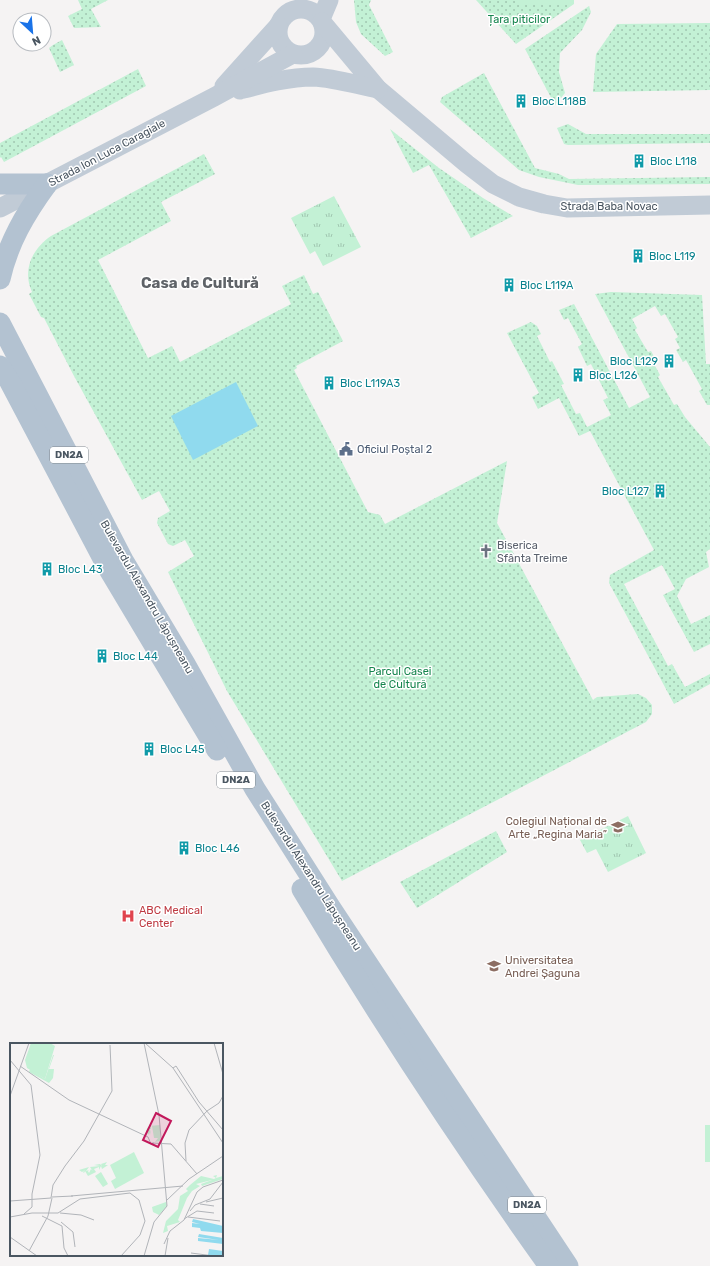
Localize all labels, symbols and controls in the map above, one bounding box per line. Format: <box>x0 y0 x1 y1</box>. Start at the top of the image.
north arrow <box>12 12 52 52</box>
park label: Țara piticilor <box>488 13 551 26</box>
text: N <box>30 33 43 48</box>
building icon: Bloc L118B <box>513 93 529 109</box>
place label: Bloc L118B <box>532 95 586 108</box>
street label: Strada Ion Luca Caragiale <box>46 117 168 189</box>
building icon: Bloc L118 <box>631 153 647 169</box>
place label: Bloc L118 <box>650 155 697 168</box>
street label: Strada Baba Novac <box>560 200 658 213</box>
building icon: Bloc L119 <box>630 248 646 264</box>
place label: Bloc L119 <box>649 250 696 263</box>
district label: Casa de Cultură <box>141 274 259 292</box>
building icon: Bloc L119A <box>501 277 517 293</box>
place label: Bloc L119A <box>520 279 574 292</box>
building icon: Bloc L129 <box>661 353 677 369</box>
place label: Bloc L129 <box>610 355 658 368</box>
building icon: Bloc L126 <box>570 367 586 383</box>
place label: Bloc L126 <box>589 369 638 382</box>
building icon: Bloc L119A3 <box>321 375 337 391</box>
place label: Bloc L119A3 <box>340 377 400 390</box>
public building icon: Oficiul Poștal 2 <box>338 441 354 457</box>
place label: Oficiul Poștal 2 <box>357 443 432 456</box>
road number: DN2A <box>50 447 88 463</box>
building icon: Bloc L127 <box>652 483 668 499</box>
place label: Bloc L127 <box>602 485 649 498</box>
street label: Bulevardul Alexandru Lăpușneanu <box>98 518 196 676</box>
place label: Biserica Sfânta Treime <box>497 539 568 565</box>
church icon: Biserica Sfânta Treime <box>478 543 494 559</box>
building icon: Bloc L43 <box>39 561 55 577</box>
place label: Bloc L43 <box>58 563 103 576</box>
building icon: Bloc L44 <box>94 648 110 664</box>
place label: Bloc L44 <box>113 650 158 663</box>
park label: Parcul Casei de Cultură <box>369 665 432 691</box>
building icon: Bloc L45 <box>141 741 157 757</box>
place label: Bloc L45 <box>160 743 205 756</box>
road number: DN2A <box>217 772 255 788</box>
street label: Bulevardul Alexandru Lăpușneanu <box>258 799 364 953</box>
place label: Colegiul Național de Arte „Regina Maria” <box>506 815 607 841</box>
school or university icon: Colegiul Național de Arte „Regina Maria” <box>610 819 626 835</box>
building icon: Bloc L46 <box>176 840 192 856</box>
place label: Bloc L46 <box>195 842 240 855</box>
place label: ABC Medical Center <box>139 904 203 930</box>
hospital icon: ABC Medical Center <box>120 908 136 924</box>
place label: Universitatea Andrei Șaguna <box>505 954 580 980</box>
school or university icon: Universitatea Andrei Șaguna <box>486 958 502 974</box>
inset map <box>10 1043 223 1256</box>
road number: DN2A <box>508 1197 546 1213</box>

